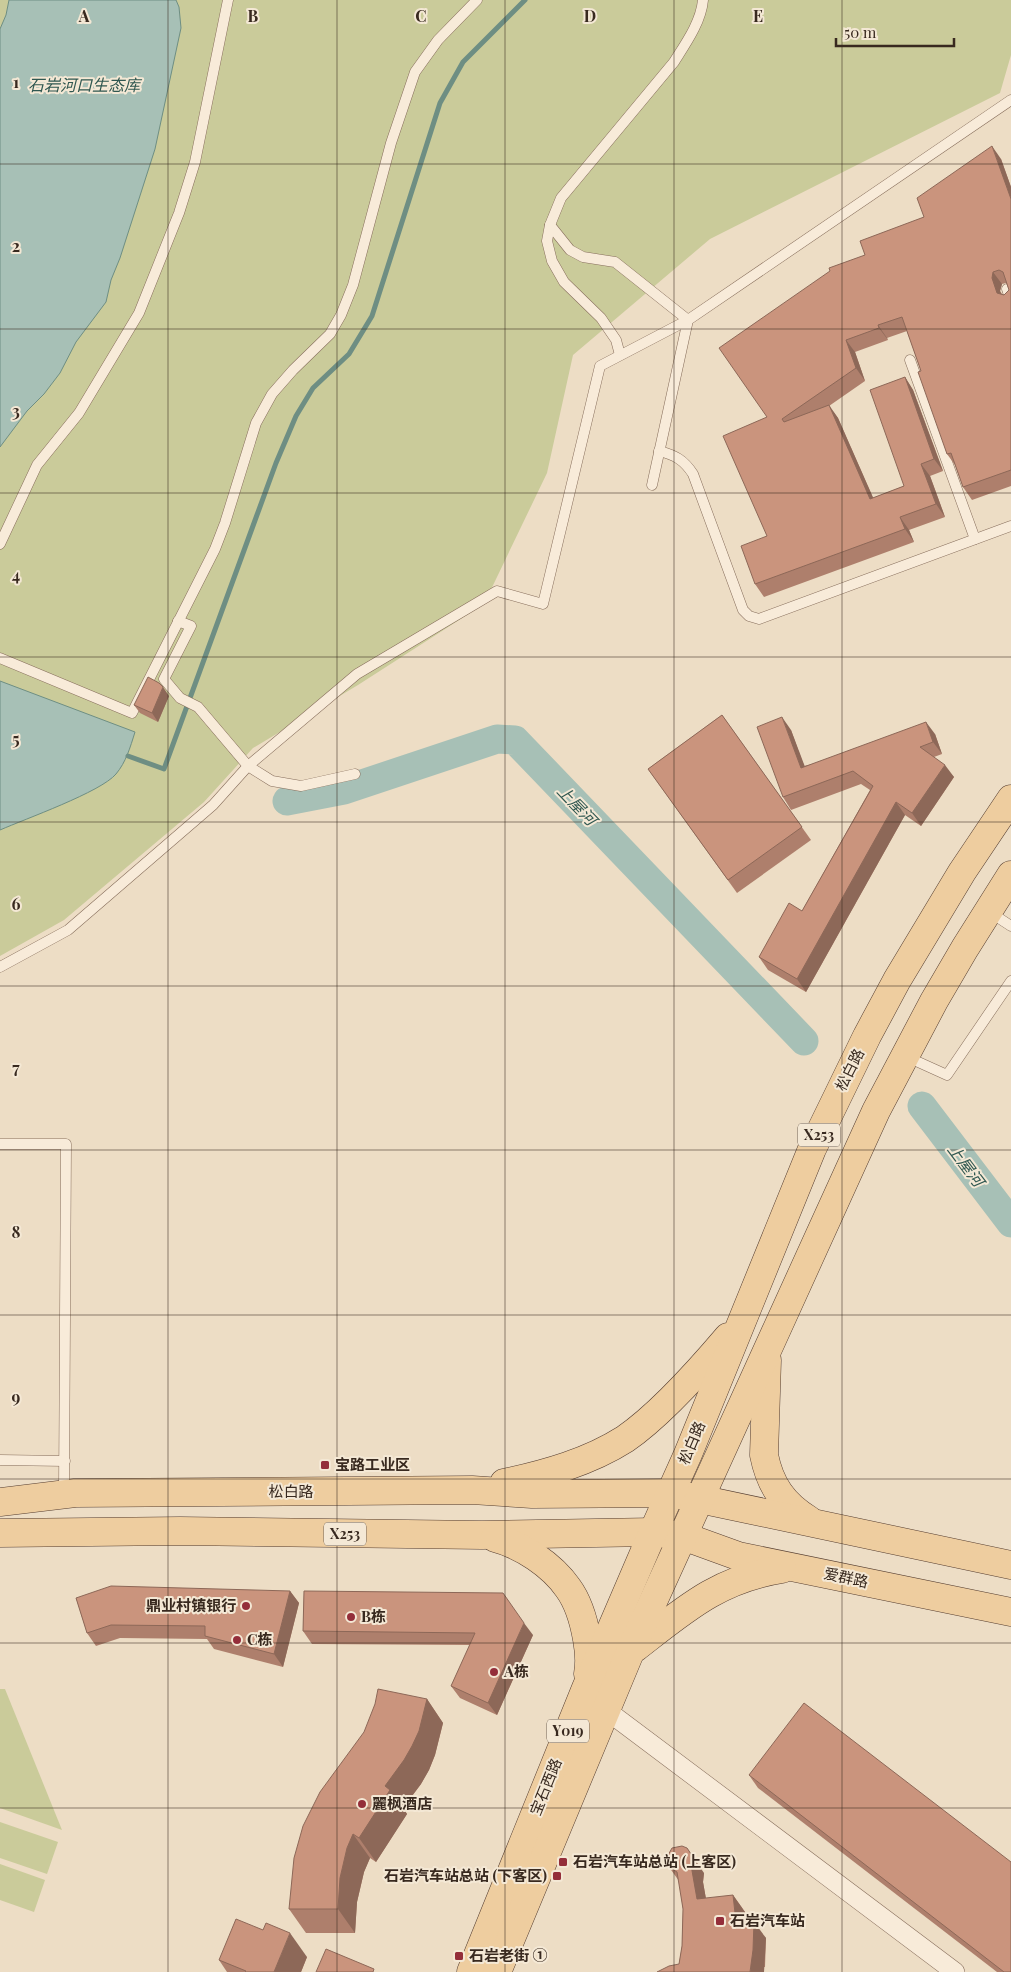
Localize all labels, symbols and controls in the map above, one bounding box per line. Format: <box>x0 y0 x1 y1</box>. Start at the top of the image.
text: A <box>78 5 90 26</box>
text: B <box>248 5 259 26</box>
text: C <box>415 5 427 26</box>
text: D <box>584 5 596 26</box>
text: E <box>753 5 763 26</box>
scale bar <box>836 15 954 47</box>
text: 50 m <box>844 22 877 42</box>
text: 1 <box>13 71 19 92</box>
water label: 石岩河口生态库 <box>28 74 143 95</box>
text: 2 <box>12 235 20 256</box>
text: 3 <box>12 400 20 421</box>
text: 4 <box>12 564 20 585</box>
text: 5 <box>12 728 20 749</box>
water label: 上屋河 <box>553 780 604 831</box>
text: 6 <box>12 893 21 914</box>
street label: 松白路 <box>830 1045 868 1094</box>
text: 7 <box>12 1057 20 1078</box>
road number: X253 <box>798 1124 840 1146</box>
water label: 上屋河 <box>944 1139 991 1193</box>
text: 8 <box>12 1221 21 1242</box>
text: 9 <box>12 1386 21 1407</box>
street label: 松白路 <box>673 1418 709 1467</box>
place label: 宝路工业区 <box>335 1454 410 1474</box>
marker: 宝路工业区 <box>319 1459 331 1471</box>
street label: 松白路 <box>268 1481 314 1501</box>
road number: X253 <box>324 1522 366 1546</box>
street label: 爱群路 <box>822 1563 870 1591</box>
place label: 鼎业村镇银行 <box>146 1595 236 1615</box>
marker: 鼎业村镇银行 <box>240 1600 252 1612</box>
place label: B栋 <box>361 1606 386 1626</box>
marker: B栋 <box>345 1611 357 1623</box>
place label: C栋 <box>247 1629 273 1649</box>
marker: C栋 <box>231 1634 243 1646</box>
place label: A栋 <box>503 1661 529 1681</box>
marker: A栋 <box>488 1666 500 1678</box>
road number: Y019 <box>547 1720 589 1742</box>
street label: 宝石西路 <box>525 1755 566 1818</box>
place label: 麗枫酒店 <box>372 1793 432 1813</box>
marker: 麗枫酒店 <box>356 1798 368 1810</box>
place label: 石岩汽车站总站 (上客区) <box>573 1851 736 1871</box>
marker: 石岩汽车站总站 (上客区) <box>557 1856 569 1868</box>
place label: 石岩汽车站总站 (下客区) <box>384 1865 547 1885</box>
marker: 石岩汽车站总站 (下客区) <box>551 1870 563 1882</box>
place label: 石岩汽车站 <box>730 1910 805 1930</box>
marker: 石岩汽车站 <box>714 1915 726 1927</box>
place label: 石岩老街 ① <box>469 1945 548 1965</box>
marker: 石岩老街 ① <box>453 1950 465 1962</box>

